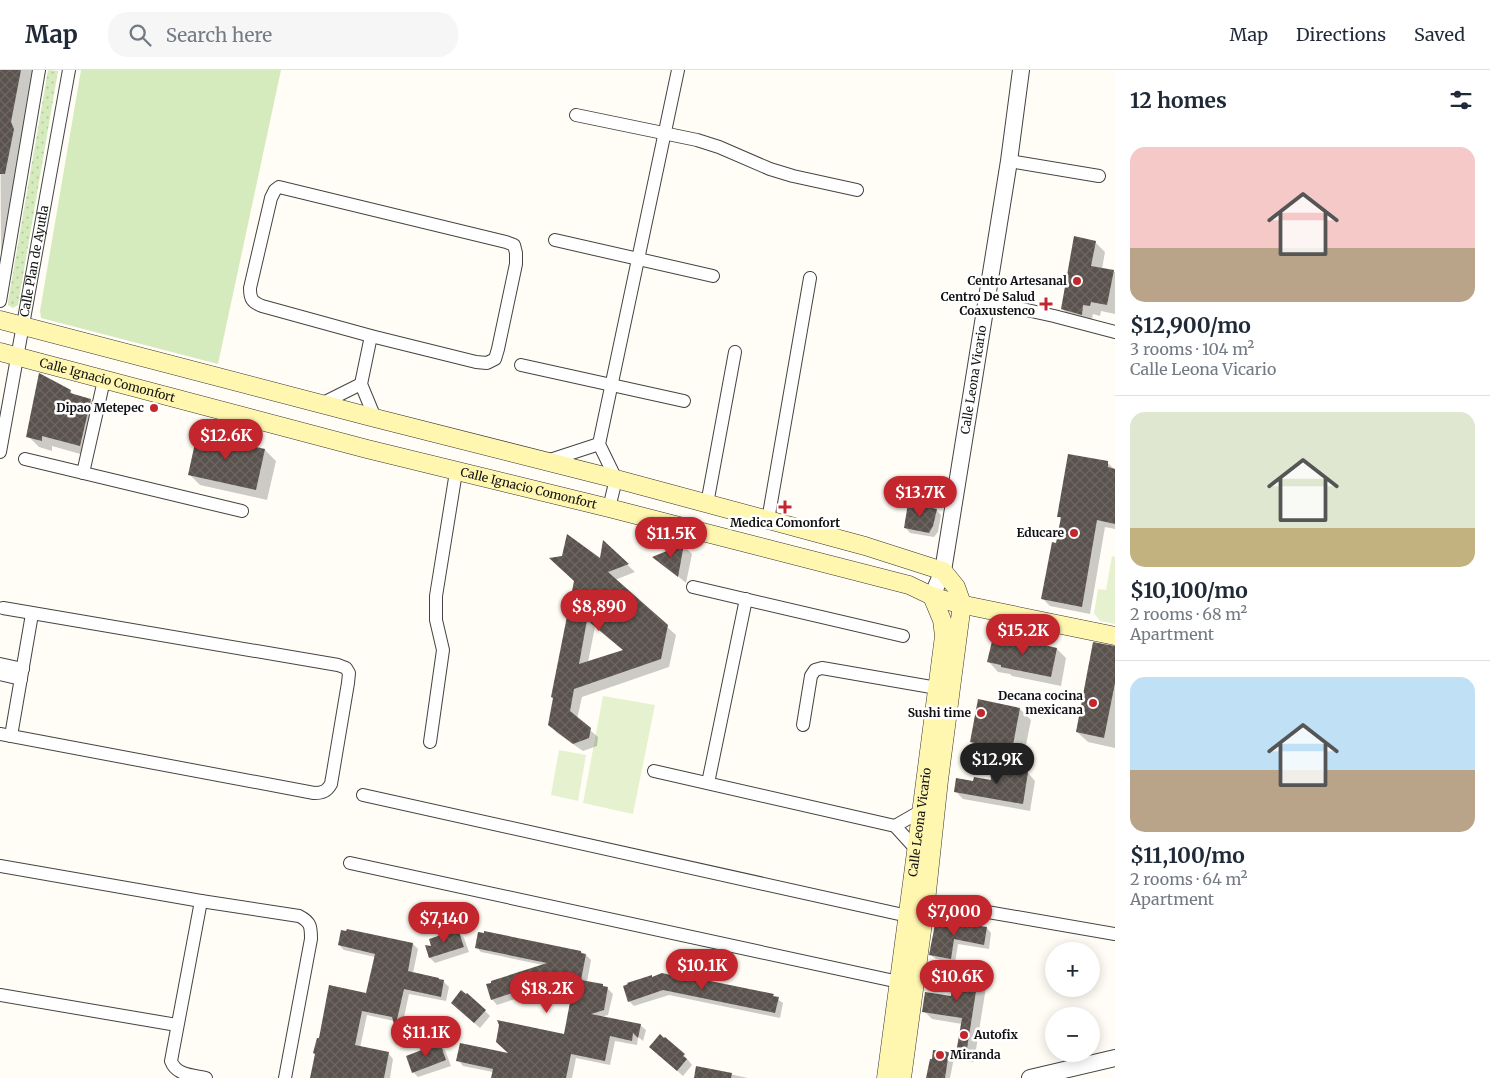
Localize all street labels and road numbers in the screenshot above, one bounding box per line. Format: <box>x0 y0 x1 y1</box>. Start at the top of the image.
street label: Calle Plan de Ayutla <box>17 203 52 318</box>
street label: Calle Leona Vicario <box>957 324 989 435</box>
street label: Calle Ignacio Comonfort <box>38 355 177 405</box>
street label: Calle Ignacio Comonfort <box>459 464 599 512</box>
street label: Calle Leona Vicario <box>905 767 934 878</box>

